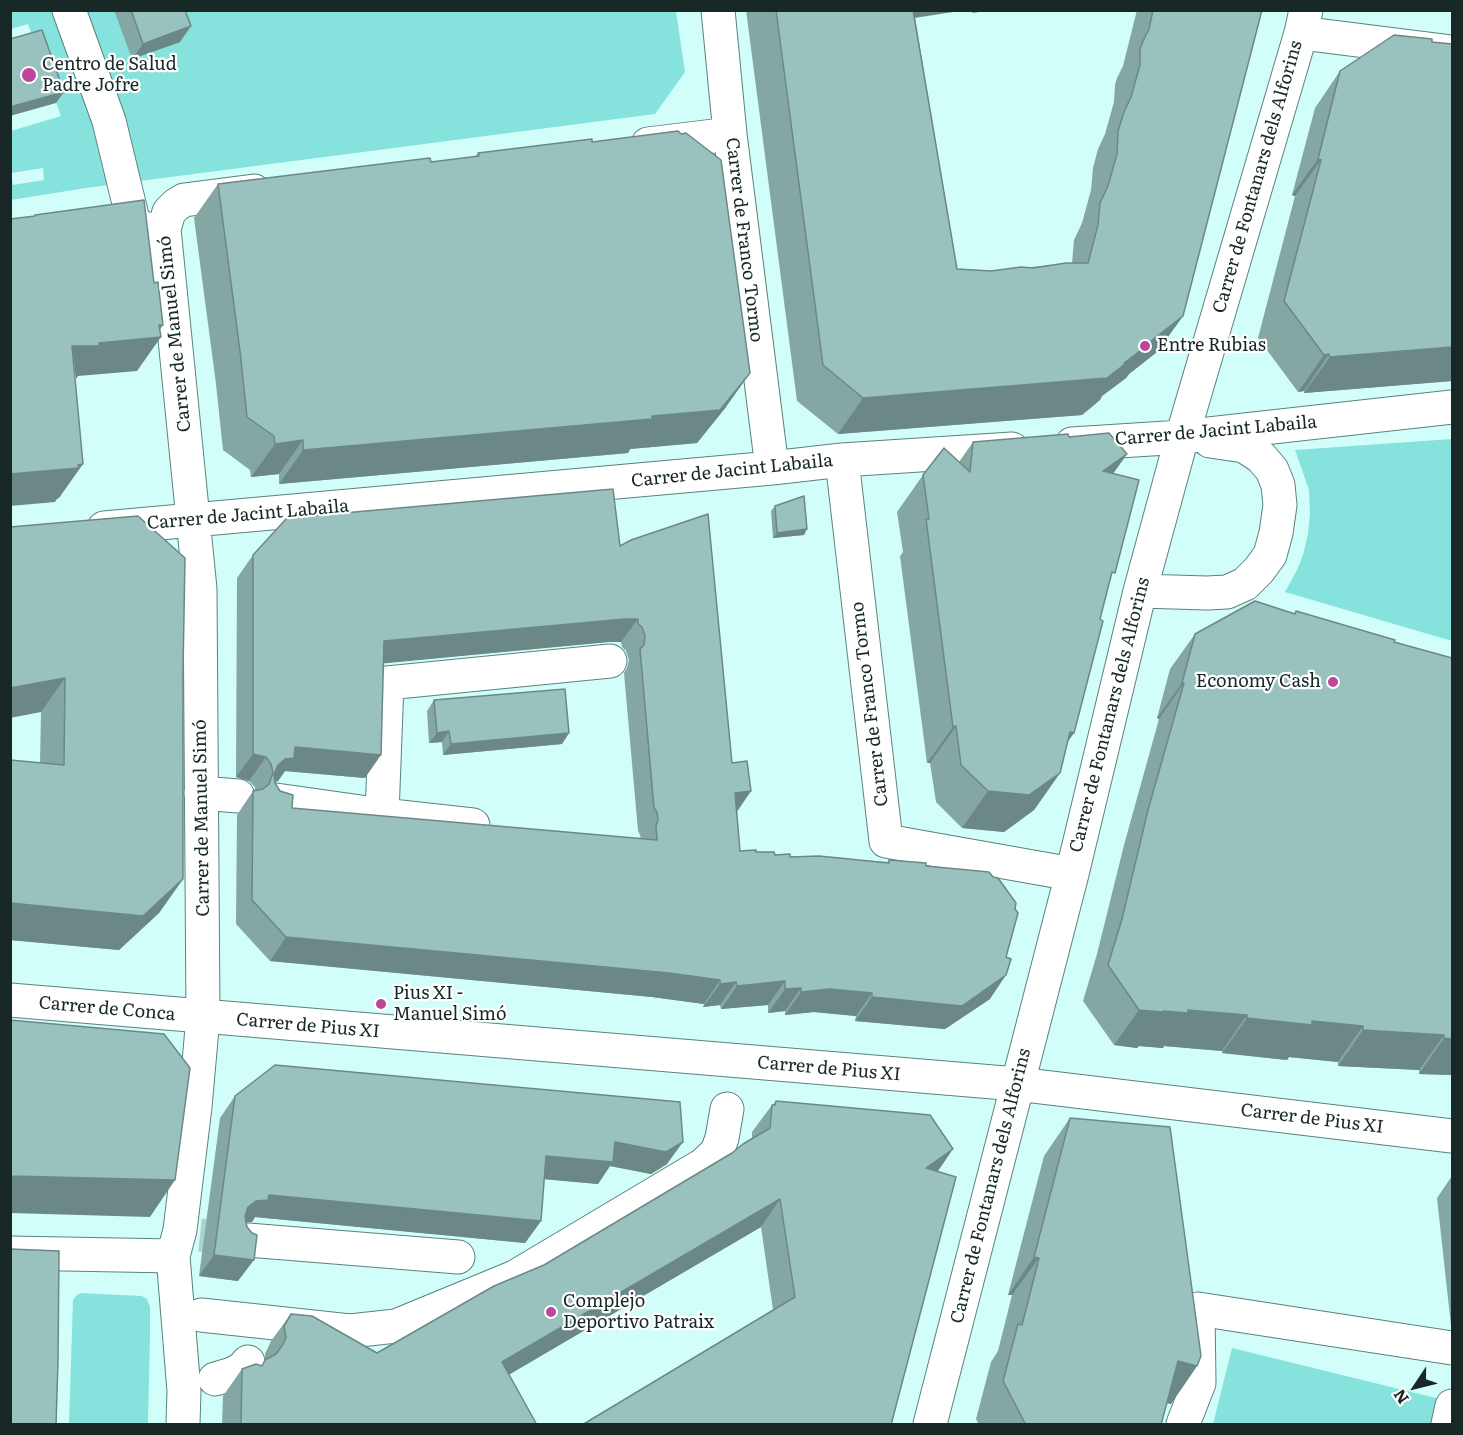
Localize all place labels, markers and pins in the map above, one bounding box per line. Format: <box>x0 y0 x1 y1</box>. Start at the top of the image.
place label: Centro de Salud Padre Jofre <box>42 54 177 97</box>
marker: Centro de Salud Padre Jofre <box>20 66 38 84</box>
place label: Entre Rubias <box>1157 335 1266 357</box>
marker: Entre Rubias <box>1138 339 1152 353</box>
place label: Economy Cash <box>1196 671 1321 693</box>
marker: Economy Cash <box>1326 675 1340 689</box>
place label: Pius XI - Manuel Simó <box>393 983 506 1026</box>
marker: Pius XI - Manuel Simó <box>374 997 388 1011</box>
place label: Complejo Deportivo Patraix <box>563 1291 714 1334</box>
marker: Complejo Deportivo Patraix <box>544 1305 558 1319</box>

